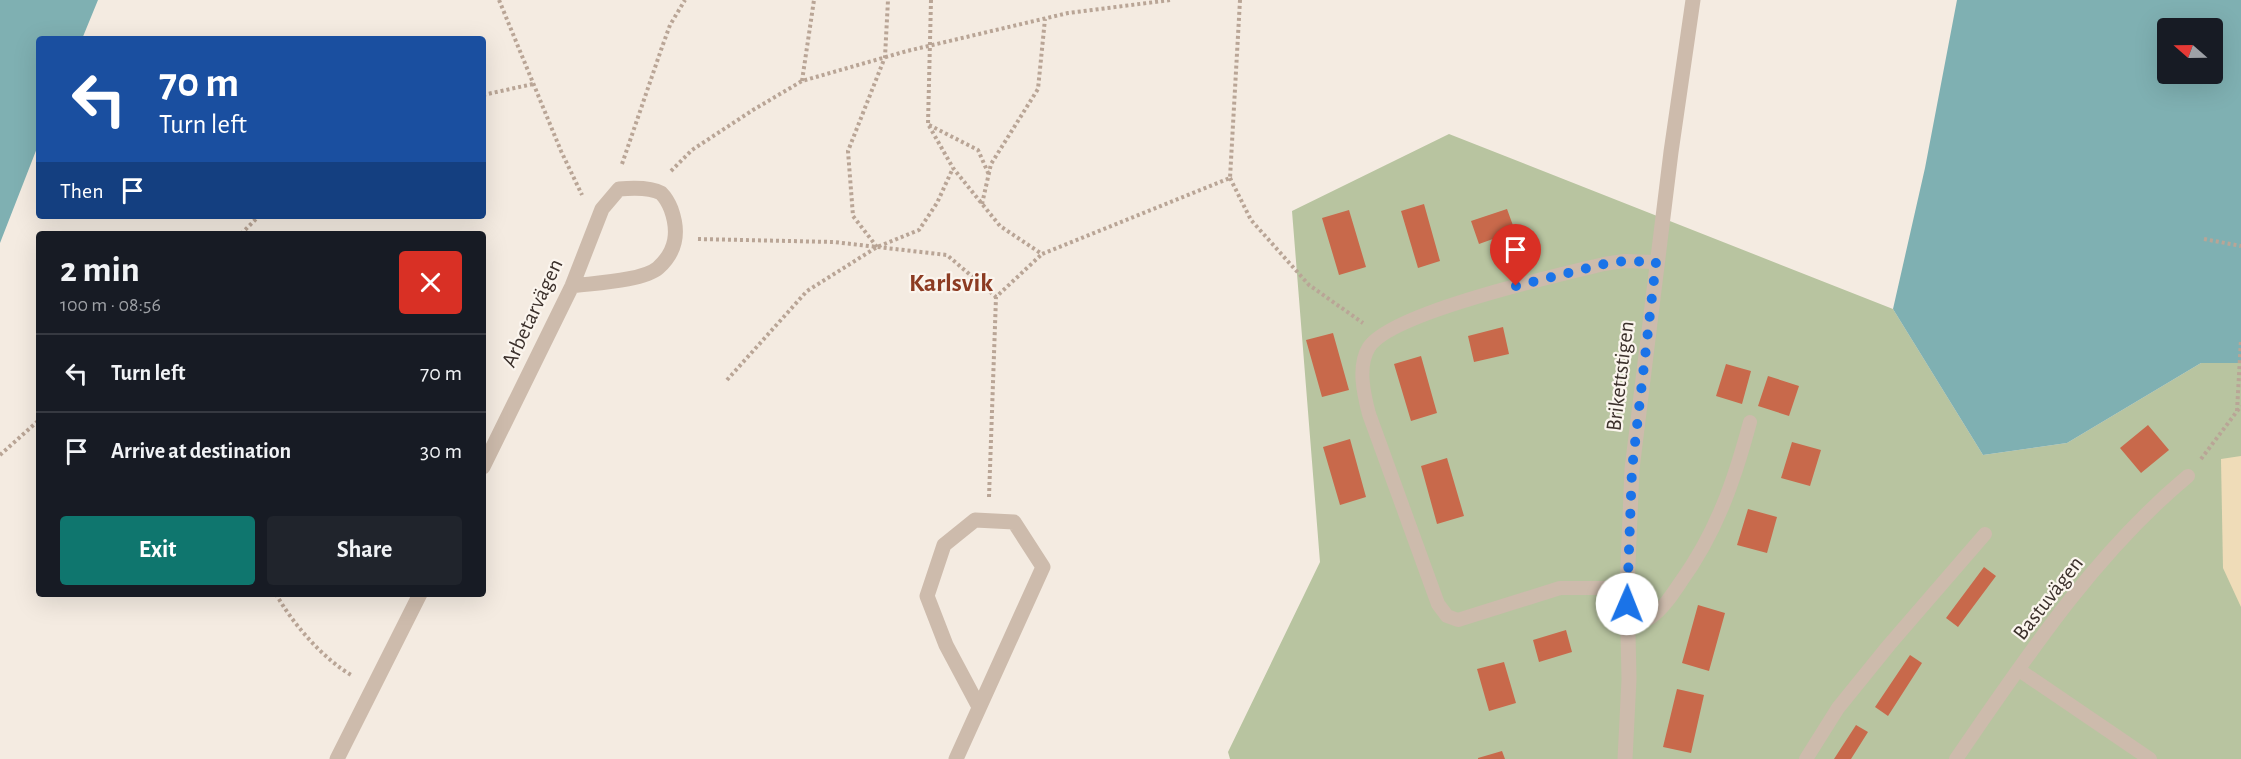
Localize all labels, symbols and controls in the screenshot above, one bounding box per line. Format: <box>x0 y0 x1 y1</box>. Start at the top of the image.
north arrow <box>2157 18 2223 84</box>
map controls <box>2157 18 2223 84</box>
icon: left <box>60 60 138 138</box>
text: 70 m <box>159 62 239 104</box>
text: Turn left <box>159 111 247 138</box>
icon: arrive <box>116 174 149 207</box>
text: Then <box>60 180 104 202</box>
pin <box>1490 224 1541 286</box>
icon: arrive <box>1499 233 1532 266</box>
button: close <box>399 251 462 314</box>
text: 2 min <box>60 252 140 288</box>
street label: Arbetarvägen <box>497 255 567 371</box>
district label: Karlsvik <box>909 270 993 296</box>
text: 100 m · 08:56 <box>60 295 161 315</box>
street label: Brikettstigen <box>1602 320 1638 432</box>
icon: left <box>60 357 93 390</box>
text: Turn left <box>111 362 185 384</box>
text: 70 m <box>420 362 462 384</box>
icon: arrive <box>60 435 93 468</box>
text: Arrive at destination <box>111 440 291 462</box>
text: 30 m <box>420 440 462 462</box>
button: Exit <box>60 516 255 585</box>
button: Share <box>267 516 462 585</box>
street label: Bastuvägen <box>2009 552 2087 644</box>
position arrow <box>1595 572 1659 636</box>

